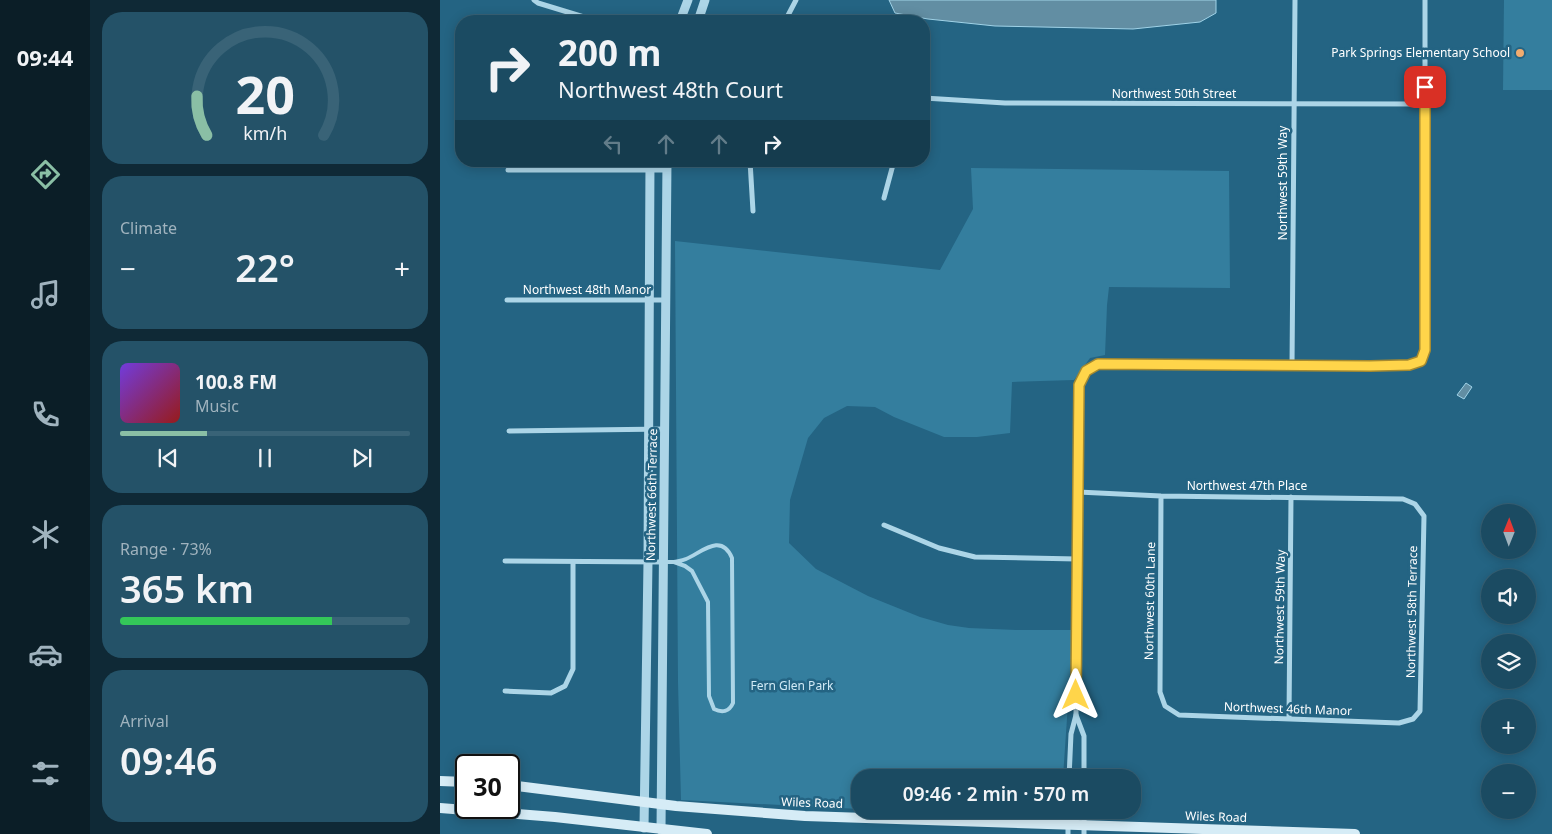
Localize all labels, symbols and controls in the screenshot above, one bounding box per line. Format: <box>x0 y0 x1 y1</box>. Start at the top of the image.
text: 200 m <box>558 29 661 76</box>
icon: right <box>475 35 540 100</box>
text: 09:44 <box>17 42 73 72</box>
place label: Park Springs Elementary School <box>1331 44 1510 61</box>
marker: Park Springs Elementary School <box>1514 47 1526 59</box>
text: 20 <box>235 58 295 129</box>
pin <box>1404 66 1446 108</box>
icon: arrive <box>1411 73 1439 101</box>
text: Northwest 48th Court <box>558 74 783 104</box>
street label: Northwest 50th Street <box>1112 85 1237 102</box>
text: km/h <box>243 121 287 145</box>
street label: Northwest 59th Way <box>1274 125 1291 240</box>
icon: left <box>599 130 627 158</box>
icon: ahead <box>652 130 680 158</box>
icon: ahead <box>705 130 733 158</box>
icon: right <box>758 130 786 158</box>
icon: directions <box>28 157 63 192</box>
text: Climate <box>120 217 177 239</box>
text: 22° <box>235 241 295 293</box>
text: − <box>120 249 136 287</box>
text: + <box>394 249 410 287</box>
icon: music <box>28 277 63 312</box>
street label: Northwest 48th Manor <box>523 281 651 298</box>
text: 100.8 FM <box>195 369 277 395</box>
text: Music <box>195 395 239 417</box>
icon: phone <box>28 397 63 432</box>
street label: Northwest 66th Terrace <box>642 428 661 561</box>
icon: previous <box>154 444 182 472</box>
icon: pause <box>251 444 279 472</box>
icon: next <box>348 444 376 472</box>
street label: Northwest 47th Place <box>1187 477 1308 494</box>
north arrow <box>1481 504 1536 559</box>
map controls <box>1481 504 1536 819</box>
icon: climate <box>28 517 63 552</box>
text: Range · 73% <box>120 538 212 560</box>
street label: Northwest 60th Lane <box>1140 541 1159 660</box>
street label: Northwest 58th Terrace <box>1402 545 1421 678</box>
street label: Northwest 59th Way <box>1270 549 1289 665</box>
text: 365 km <box>120 562 254 614</box>
button: sound <box>1481 569 1536 624</box>
button: layers <box>1481 634 1536 689</box>
icon: car <box>28 637 63 672</box>
position arrow <box>1049 668 1101 720</box>
park label: Fern Glen Park <box>751 677 834 694</box>
street label: Northwest 46th Manor <box>1224 698 1352 719</box>
button: + <box>1481 699 1536 754</box>
text: Arrival <box>120 710 169 732</box>
text: 09:46 <box>120 734 217 786</box>
speed limit sign: 30 <box>455 754 520 819</box>
icon: filters <box>28 756 63 791</box>
button: − <box>1481 764 1536 819</box>
text: 09:46 · 2 min · 570 m <box>903 781 1089 807</box>
street label: Wiles Road <box>781 793 843 812</box>
street label: Wiles Road <box>1185 807 1247 826</box>

